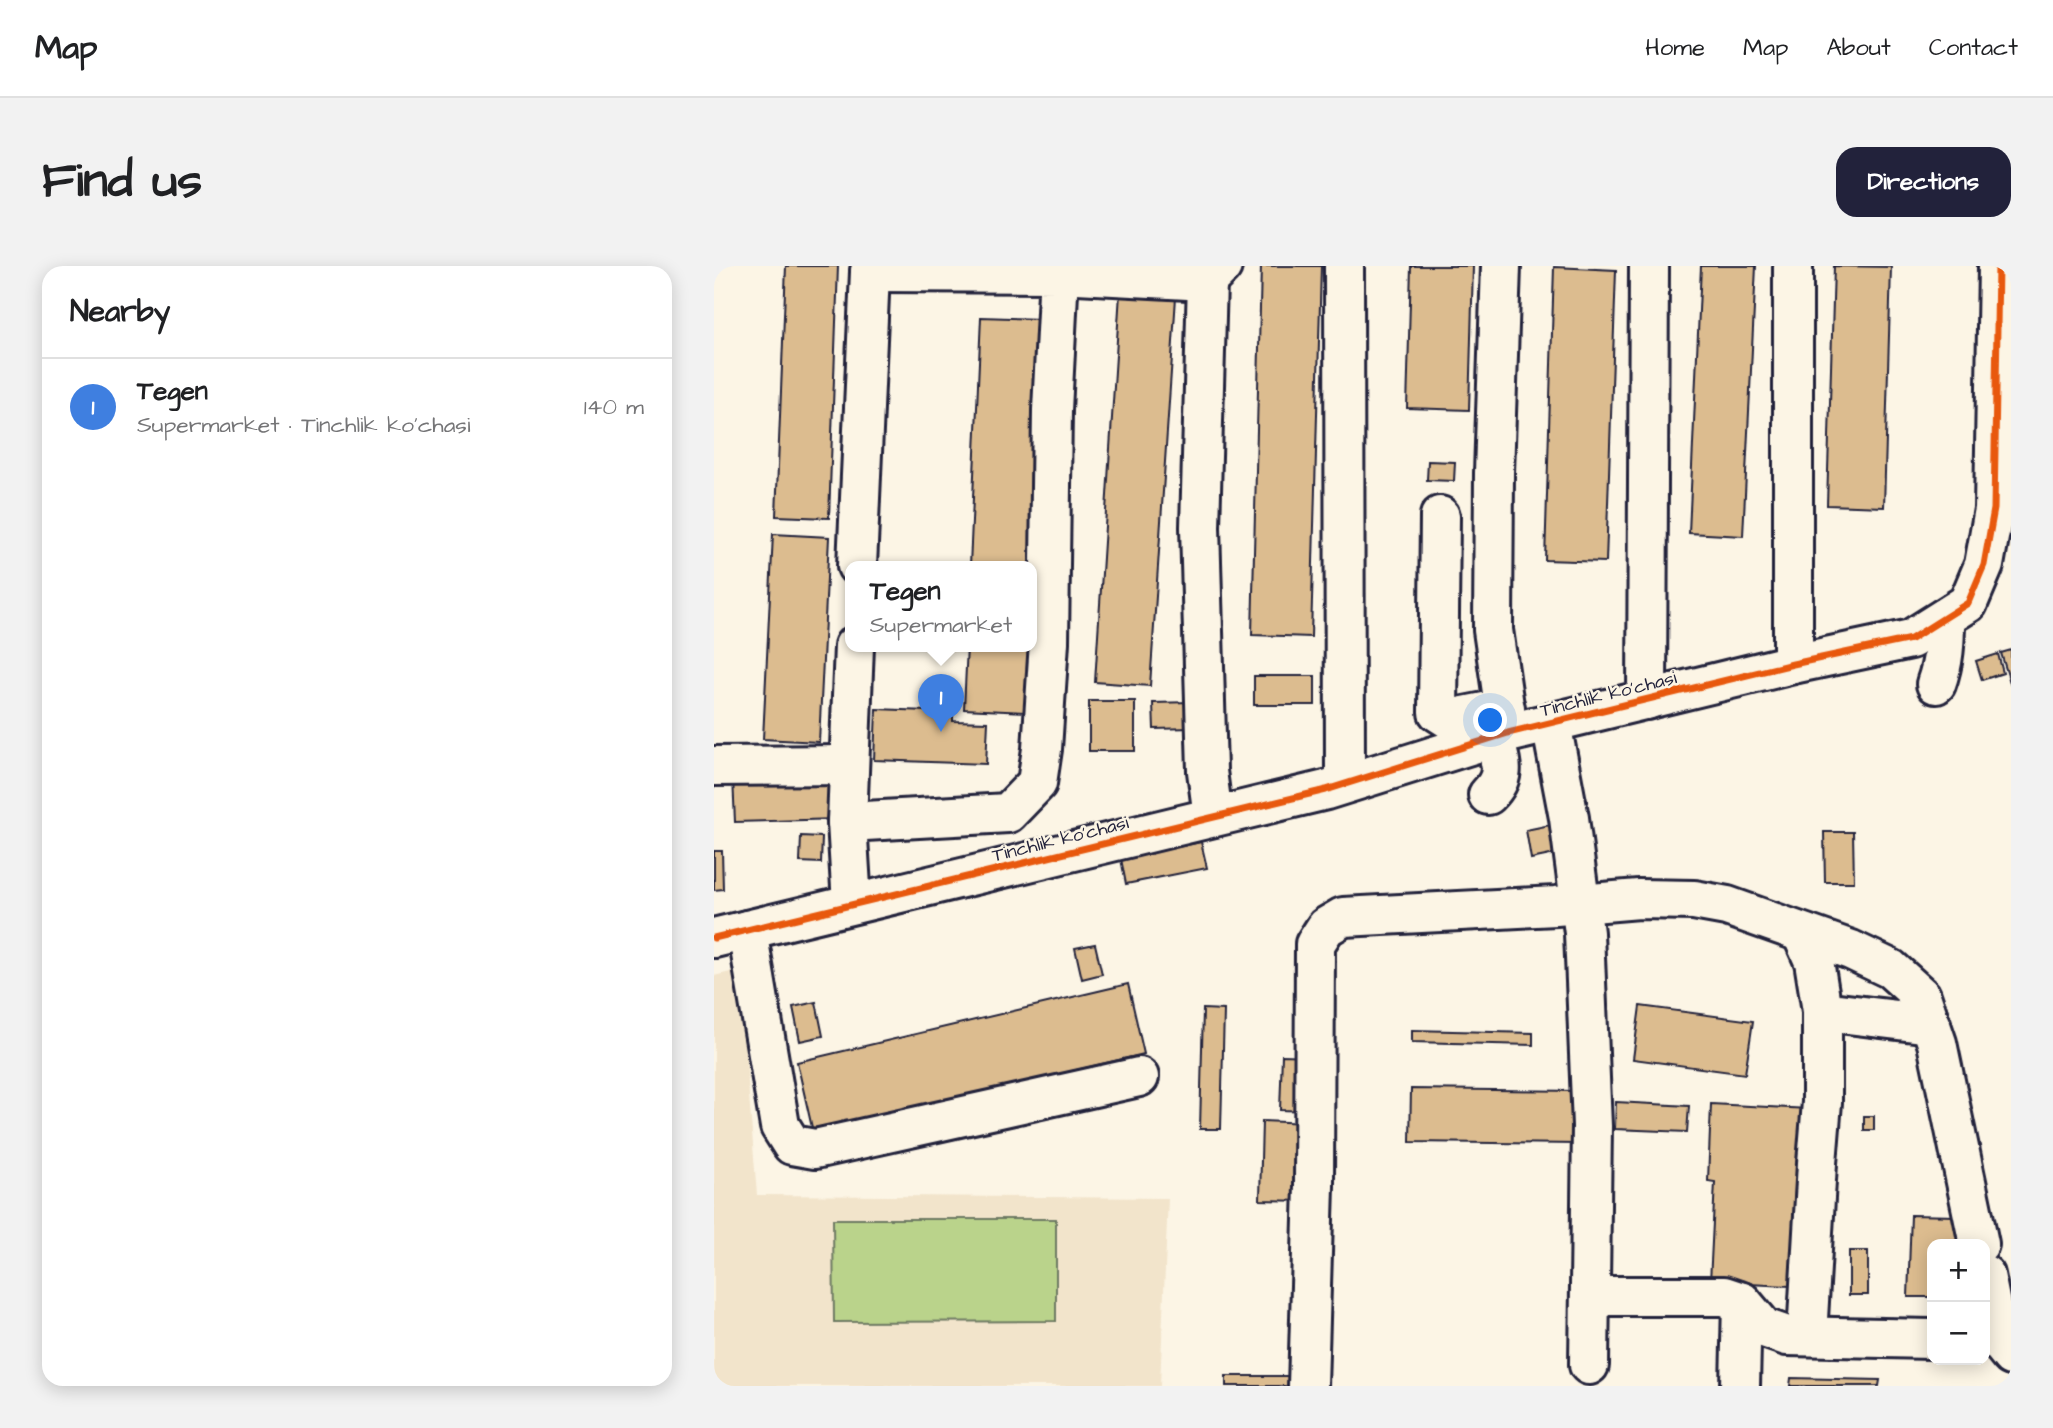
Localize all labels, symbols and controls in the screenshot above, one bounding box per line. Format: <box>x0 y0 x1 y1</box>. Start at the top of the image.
text: Map <box>35 25 97 71</box>
text: Home <box>1645 31 1705 65</box>
text: Map <box>1743 31 1788 65</box>
text: About <box>1826 31 1891 65</box>
text: Contact <box>1929 31 2018 65</box>
button: Directions <box>1836 147 2011 217</box>
text: Find us <box>42 148 202 216</box>
text: Nearby <box>70 291 170 333</box>
text: Tegen <box>137 373 208 409</box>
text: 1 <box>92 391 94 423</box>
text: 140 m <box>584 391 644 423</box>
text: Supermarket · Tinchlik ko'chasi <box>137 409 470 441</box>
popup <box>845 561 1037 652</box>
text: Tegen <box>870 573 940 609</box>
text: Supermarket <box>870 609 1012 641</box>
street label: Tinchlik ko'chasi <box>1537 664 1680 724</box>
pin: 1 <box>918 674 964 732</box>
your location <box>1473 703 1507 737</box>
street label: Tinchlik ko'chasi <box>989 809 1132 869</box>
map controls <box>1927 1239 1990 1365</box>
button: + <box>1927 1239 1990 1302</box>
button: − <box>1927 1302 1990 1365</box>

